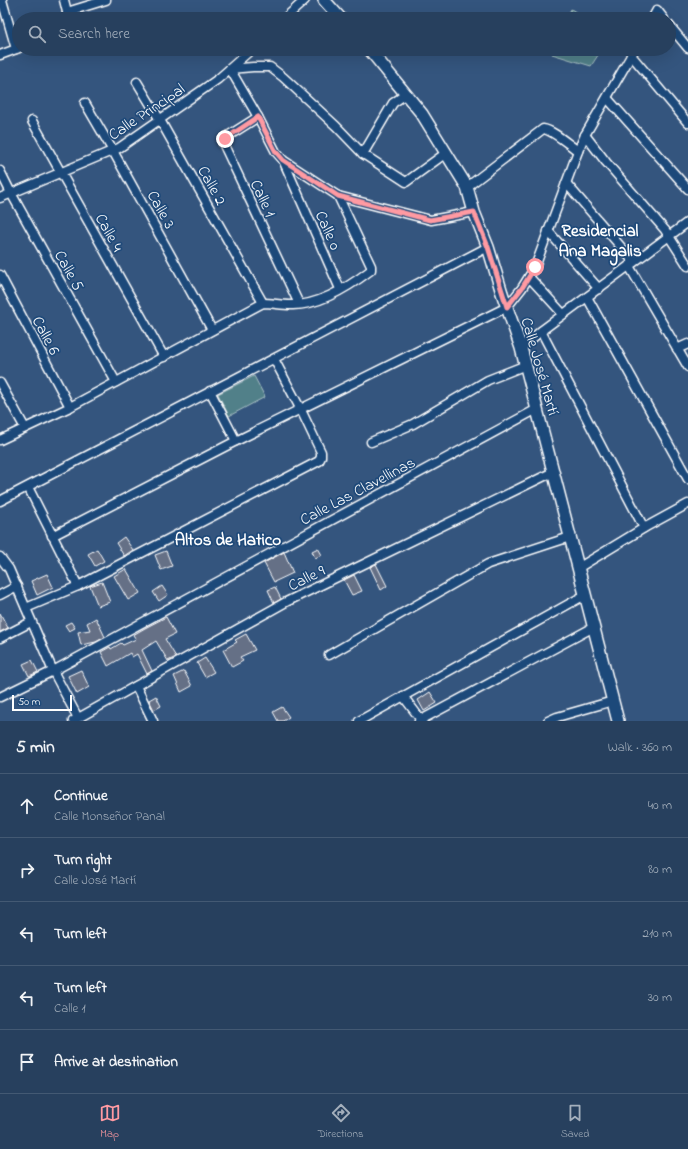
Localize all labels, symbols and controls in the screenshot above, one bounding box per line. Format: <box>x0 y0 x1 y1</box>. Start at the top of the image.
search box <box>12 12 676 56</box>
icon: search <box>26 23 48 45</box>
text: Search here <box>58 23 130 45</box>
street label: Calle Principal <box>104 78 191 147</box>
route end <box>216 130 234 148</box>
street label: Calle 2 <box>191 162 232 210</box>
street label: Calle 1 <box>243 176 281 222</box>
street label: Calle 3 <box>140 186 181 234</box>
street label: Calle 0 <box>308 207 346 254</box>
street label: Calle 4 <box>88 209 129 257</box>
district label: Residencial Ana Magalis <box>558 219 642 266</box>
street label: Calle 5 <box>47 246 89 296</box>
route start <box>526 258 544 276</box>
street label: Calle 6 <box>25 312 65 360</box>
street label: Calle José Martí <box>514 315 565 419</box>
street label: Calle Las Clavellinas <box>296 451 420 532</box>
district label: Altos de Hatico <box>175 528 281 553</box>
street label: Calle 9 <box>284 559 330 598</box>
scale bar <box>12 693 72 712</box>
text: 50 m <box>18 694 40 710</box>
text: 5 min <box>16 735 55 760</box>
text: Walk · 360 m <box>608 738 672 757</box>
text: Continue <box>54 785 108 807</box>
icon: ahead <box>16 795 38 817</box>
text: 40 m <box>648 796 672 815</box>
text: Calle Monseñor Panal <box>54 807 165 826</box>
text: Turn right <box>54 849 112 871</box>
icon: right <box>16 859 38 881</box>
text: 80 m <box>648 860 672 879</box>
text: Calle José Martí <box>54 871 136 890</box>
icon: left <box>16 923 38 945</box>
text: Turn left <box>54 923 107 945</box>
text: 210 m <box>642 924 672 943</box>
text: Turn left <box>54 977 107 999</box>
icon: left <box>16 987 38 1009</box>
text: 30 m <box>648 988 672 1007</box>
text: Calle 1 <box>54 999 86 1018</box>
icon: arrive <box>16 1051 38 1073</box>
text: Arrive at destination <box>54 1051 178 1073</box>
tab: Map <box>99 1102 121 1142</box>
tab: Directions <box>318 1102 363 1142</box>
tab: Saved <box>561 1102 589 1142</box>

